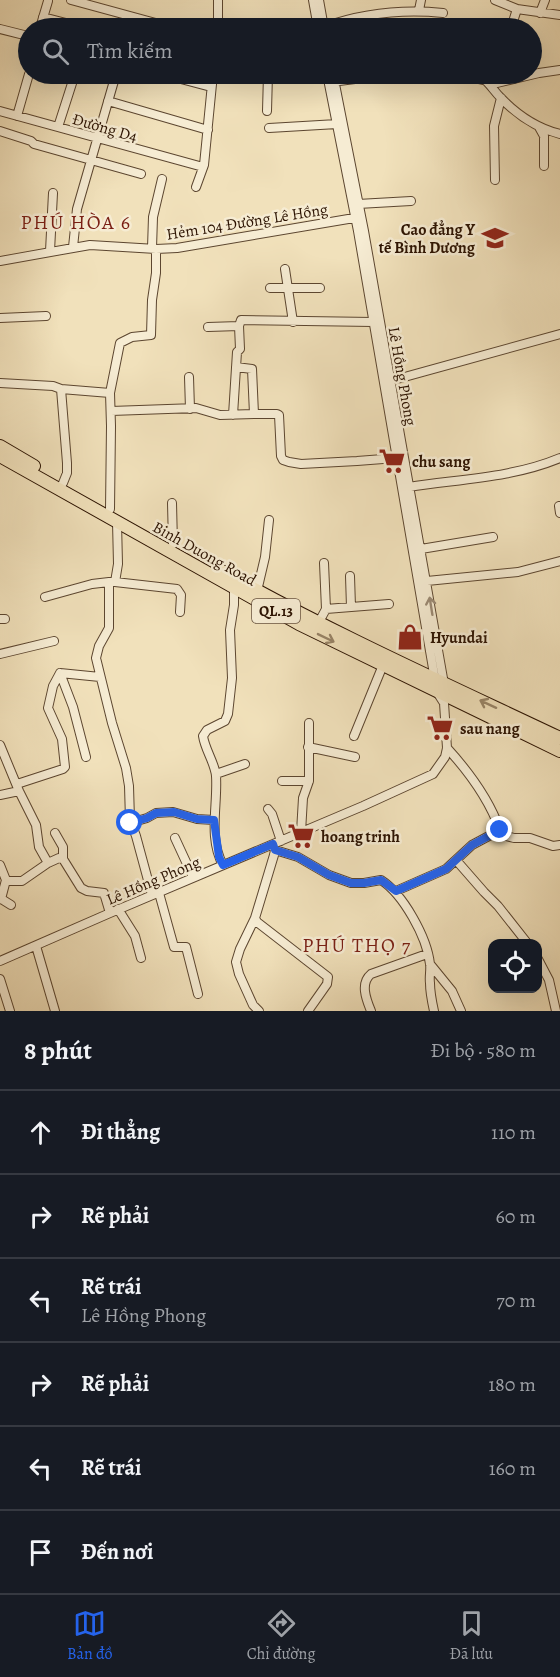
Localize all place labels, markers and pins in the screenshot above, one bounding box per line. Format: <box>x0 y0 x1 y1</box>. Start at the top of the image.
place label: Cao đẳng Y tế Bình Dương <box>379 219 476 259</box>
school or university icon: Cao đẳng Y tế Bình Dương <box>480 223 510 253</box>
supermarket icon: chu sang <box>377 446 407 476</box>
place label: chu sang <box>412 451 471 473</box>
shop icon: Hyundai <box>395 622 425 652</box>
place label: Hyundai <box>430 627 488 649</box>
supermarket icon: sau nang <box>425 713 455 743</box>
place label: sau nang <box>460 718 520 740</box>
supermarket icon: hoang trinh <box>286 821 316 851</box>
place label: hoang trinh <box>321 826 400 848</box>

